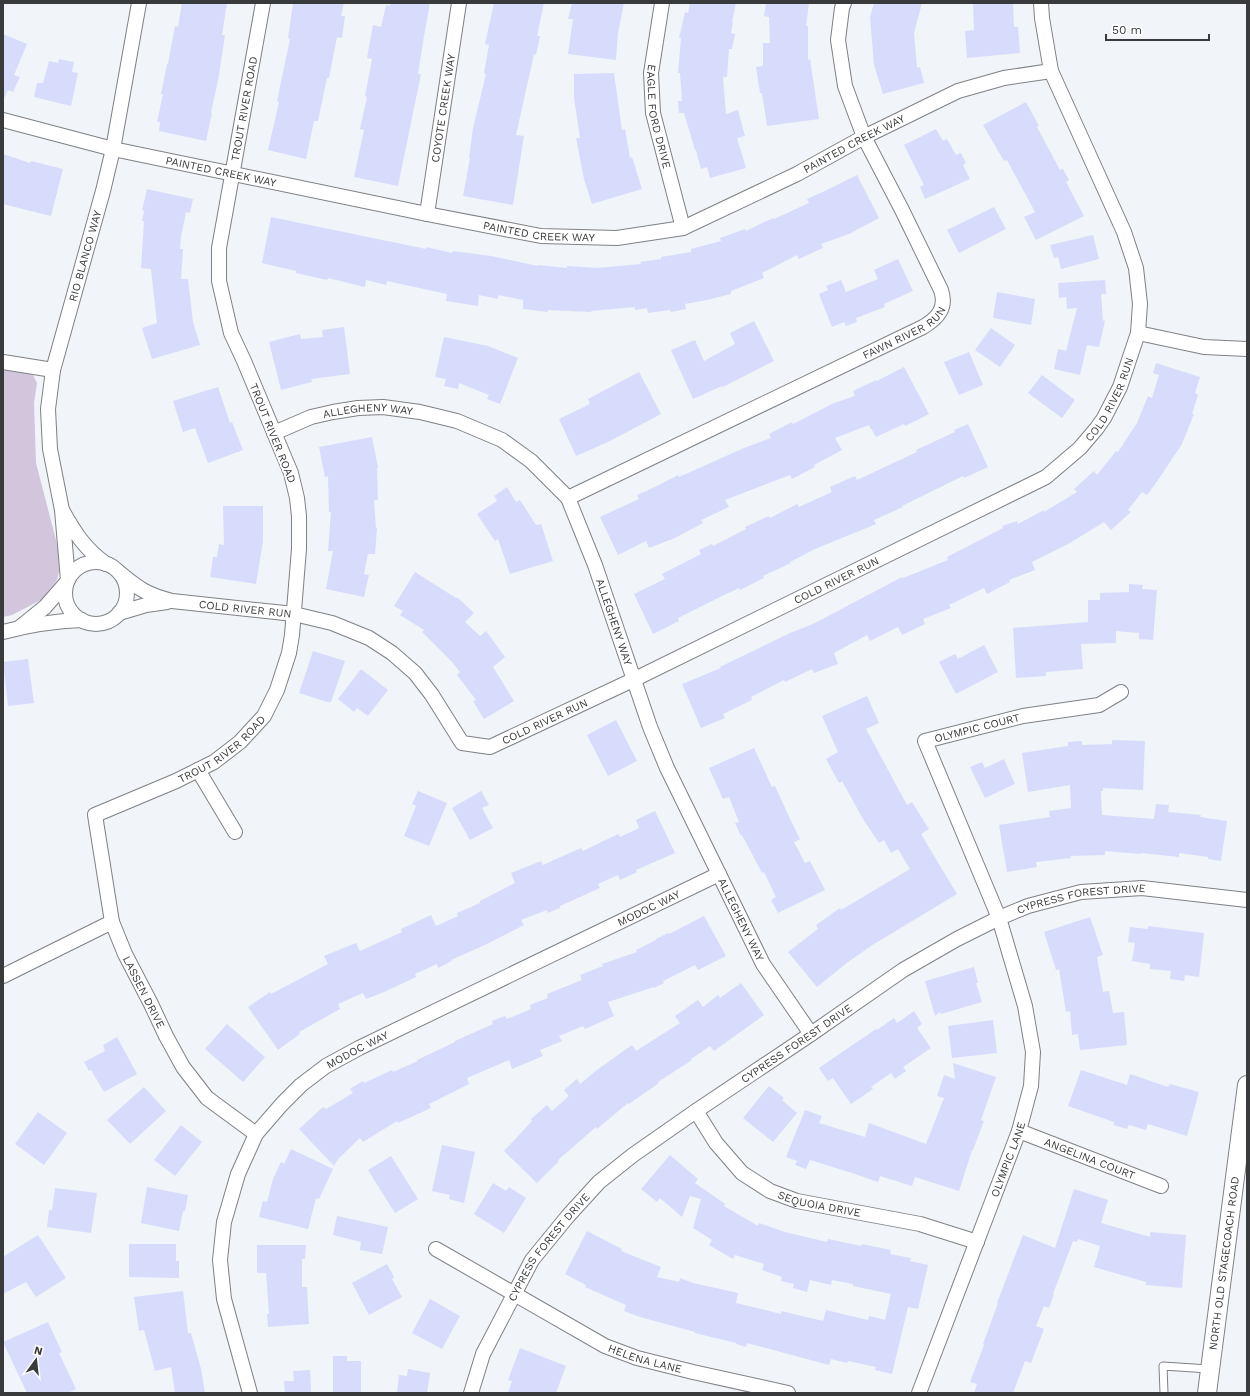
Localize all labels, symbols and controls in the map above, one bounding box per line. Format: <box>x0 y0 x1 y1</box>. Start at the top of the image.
scale bar <box>1106 16 1209 42</box>
text: 50 m <box>1112 23 1142 37</box>
street label: COYOTE CREEK WAY <box>429 52 458 163</box>
street label: TROUT RIVER ROAD <box>229 55 260 162</box>
street label: EAGLE FORD DRIVE <box>644 63 673 170</box>
street label: PAINTED CREEK WAY <box>801 112 908 176</box>
street label: PAINTED CREEK WAY <box>164 154 278 190</box>
street label: RIO BLANCO WAY <box>66 208 104 303</box>
street label: PAINTED CREEK WAY <box>482 219 596 244</box>
street label: FAWN RIVER RUN <box>861 305 949 362</box>
street label: COLD RIVER RUN <box>1083 356 1136 444</box>
street label: TROUT RIVER ROAD <box>247 382 298 485</box>
street label: ALLEGHENY WAY <box>322 401 414 421</box>
street label: COLD RIVER RUN <box>792 554 881 607</box>
street label: ALLEGHENY WAY <box>593 577 635 668</box>
street label: COLD RIVER RUN <box>198 598 292 621</box>
street label: COLD RIVER RUN <box>500 696 590 747</box>
street label: OLYMPIC COURT <box>933 711 1022 745</box>
street label: TROUT RIVER ROAD <box>176 713 268 786</box>
street label: ALLEGHENY WAY <box>715 876 767 964</box>
street label: CYPRESS FOREST DRIVE <box>1015 882 1146 917</box>
street label: MODOC WAY <box>615 888 683 929</box>
street label: LASSEN DRIVE <box>120 954 167 1031</box>
street label: CYPRESS FOREST DRIVE <box>739 1001 855 1086</box>
street label: MODOC WAY <box>324 1029 391 1072</box>
street label: OLYMPIC LANE <box>988 1121 1028 1199</box>
street label: ANGELINA COURT <box>1042 1135 1137 1182</box>
street label: NORTH OLD STAGECOACH ROAD <box>1207 1175 1242 1351</box>
street label: SEQUOIA DRIVE <box>776 1188 862 1220</box>
street label: CYPRESS FOREST DRIVE <box>506 1191 593 1304</box>
north arrow <box>16 1340 56 1380</box>
street label: HELENA LANE <box>606 1342 683 1376</box>
text: N <box>33 1343 44 1358</box>

